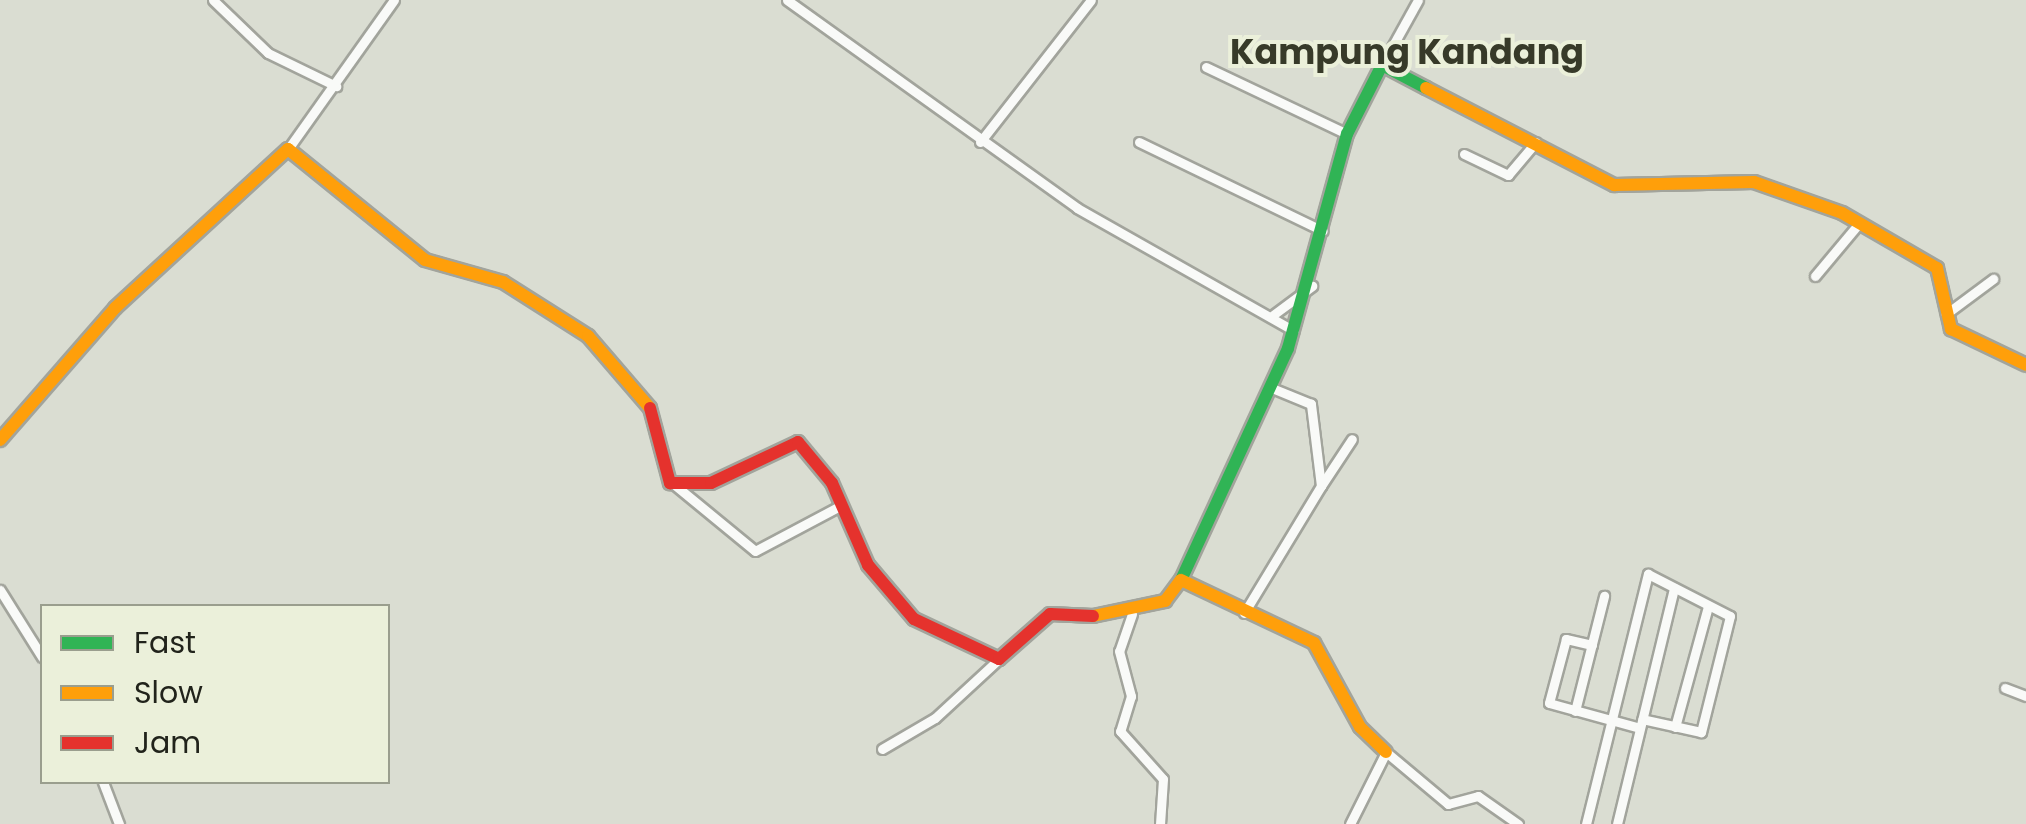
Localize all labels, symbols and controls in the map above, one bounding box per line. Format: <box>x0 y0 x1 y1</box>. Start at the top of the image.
district label: Kampung Kandang <box>1230 31 1584 73</box>
legend <box>40 604 390 784</box>
text: Fast <box>134 621 196 664</box>
text: Slow <box>134 671 203 714</box>
text: Jam <box>134 721 201 764</box>

